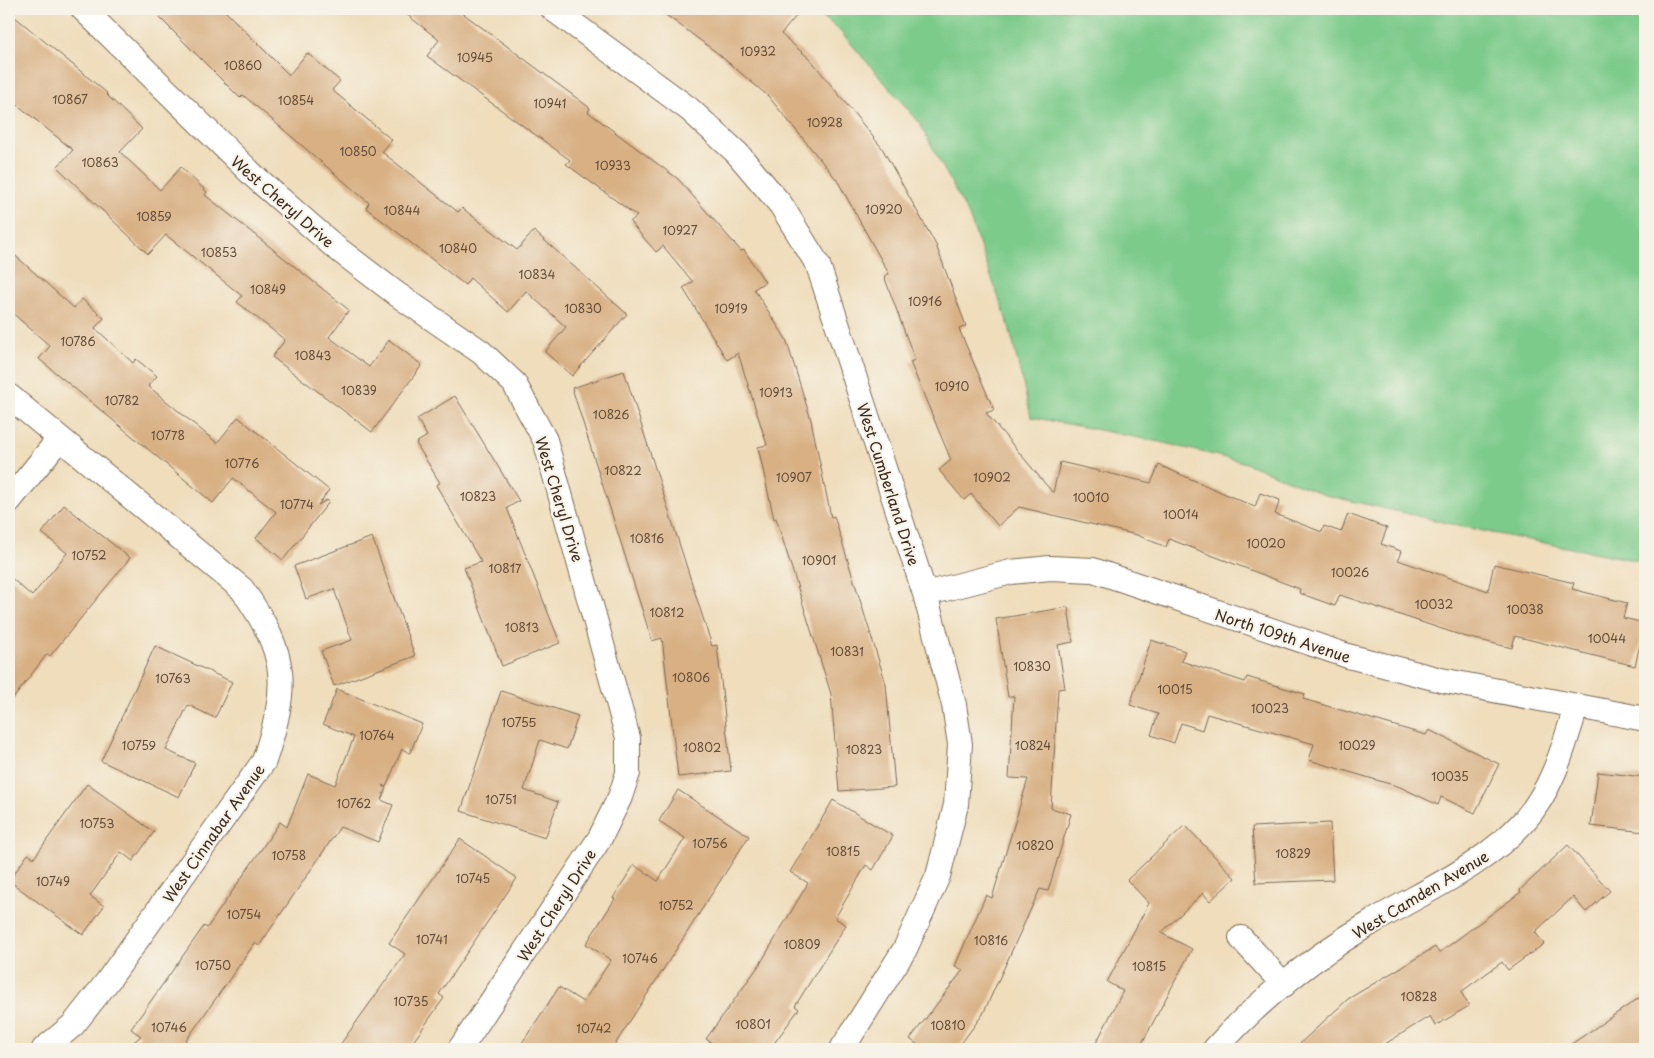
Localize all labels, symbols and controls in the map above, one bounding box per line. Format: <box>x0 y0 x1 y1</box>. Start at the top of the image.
house number: 10932 <box>740 42 776 60</box>
house number: 10945 <box>457 48 493 66</box>
house number: 10860 <box>224 56 262 74</box>
house number: 10867 <box>52 90 88 108</box>
house number: 10854 <box>278 91 314 109</box>
house number: 10941 <box>534 94 566 112</box>
house number: 10928 <box>807 113 843 131</box>
house number: 10850 <box>339 142 377 160</box>
street label: West Cheryl Drive <box>226 150 340 252</box>
house number: 10863 <box>81 153 119 171</box>
house number: 10933 <box>595 156 631 174</box>
house number: 10920 <box>865 200 903 218</box>
house number: 10844 <box>383 201 421 219</box>
house number: 10859 <box>136 207 172 225</box>
house number: 10927 <box>662 221 698 239</box>
house number: 10840 <box>439 239 477 257</box>
house number: 10853 <box>201 243 237 261</box>
house number: 10834 <box>519 265 556 283</box>
house number: 10849 <box>250 280 286 298</box>
house number: 10916 <box>908 292 942 310</box>
house number: 10830 <box>564 299 602 317</box>
house number: 10919 <box>714 299 748 317</box>
house number: 10786 <box>60 332 96 350</box>
house number: 10843 <box>295 346 331 364</box>
house number: 10910 <box>935 377 969 395</box>
house number: 10839 <box>341 381 377 399</box>
house number: 10913 <box>759 383 793 401</box>
house number: 10782 <box>105 391 140 409</box>
street label: West Cumberland Drive <box>852 400 926 568</box>
house number: 10826 <box>593 405 629 423</box>
house number: 10778 <box>151 426 185 444</box>
street label: West Cheryl Drive <box>530 433 590 565</box>
house number: 10776 <box>225 454 259 472</box>
house number: 10822 <box>604 461 642 479</box>
house number: 10907 <box>776 468 812 486</box>
house number: 10902 <box>973 468 1011 486</box>
house number: 10823 <box>460 487 496 505</box>
house number: 10010 <box>1073 488 1110 506</box>
house number: 10774 <box>280 495 314 513</box>
house number: 10014 <box>1163 505 1199 523</box>
house number: 10816 <box>630 529 664 547</box>
house number: 10020 <box>1247 534 1286 552</box>
house number: 10752 <box>71 546 107 564</box>
house number: 10901 <box>802 551 836 569</box>
house number: 10817 <box>489 559 522 577</box>
house number: 10026 <box>1331 563 1369 581</box>
house number: 10032 <box>1415 595 1453 613</box>
house number: 10038 <box>1506 600 1544 618</box>
street label: North 109th Avenue <box>1212 602 1354 668</box>
house number: 10812 <box>650 603 685 621</box>
house number: 10813 <box>505 618 539 636</box>
house number: 10044 <box>1588 629 1626 647</box>
house number: 10831 <box>830 642 864 660</box>
house number: 10830 <box>1013 657 1051 675</box>
house number: 10806 <box>672 668 710 686</box>
house number: 10763 <box>155 669 191 687</box>
house number: 10015 <box>1157 680 1193 698</box>
house number: 10023 <box>1251 699 1289 717</box>
house number: 10755 <box>502 713 536 731</box>
house number: 10764 <box>359 726 395 744</box>
house number: 10759 <box>122 736 156 754</box>
house number: 10824 <box>1015 736 1051 754</box>
house number: 10029 <box>1338 736 1376 754</box>
house number: 10802 <box>683 738 721 756</box>
house number: 10823 <box>846 740 882 758</box>
street label: West Cinnabar Avenue <box>156 759 270 907</box>
house number: 10035 <box>1431 767 1469 785</box>
house number: 10751 <box>485 790 517 808</box>
house number: 10762 <box>337 794 372 812</box>
house number: 10753 <box>79 814 115 832</box>
house number: 10756 <box>692 834 728 852</box>
house number: 10820 <box>1016 836 1054 854</box>
house number: 10815 <box>826 842 860 860</box>
street label: West Cheryl Drive <box>511 844 601 966</box>
house number: 10829 <box>1275 844 1311 862</box>
street label: West Camden Avenue <box>1347 844 1493 944</box>
house number: 10758 <box>272 846 306 864</box>
house number: 10745 <box>456 869 490 887</box>
house number: 10749 <box>36 872 70 890</box>
house number: 10752 <box>658 896 694 914</box>
house number: 10754 <box>226 905 262 923</box>
house number: 10741 <box>416 930 448 948</box>
house number: 10816 <box>974 931 1008 949</box>
house number: 10809 <box>783 935 821 953</box>
house number: 10746 <box>622 949 658 967</box>
house number: 10750 <box>195 956 231 974</box>
house number: 10815 <box>1132 957 1166 975</box>
house number: 10828 <box>1401 987 1438 1005</box>
house number: 10735 <box>394 992 428 1010</box>
house number: 10801 <box>735 1015 771 1033</box>
house number: 10810 <box>930 1016 966 1034</box>
house number: 10746 <box>151 1018 187 1036</box>
house number: 10742 <box>576 1019 612 1037</box>

